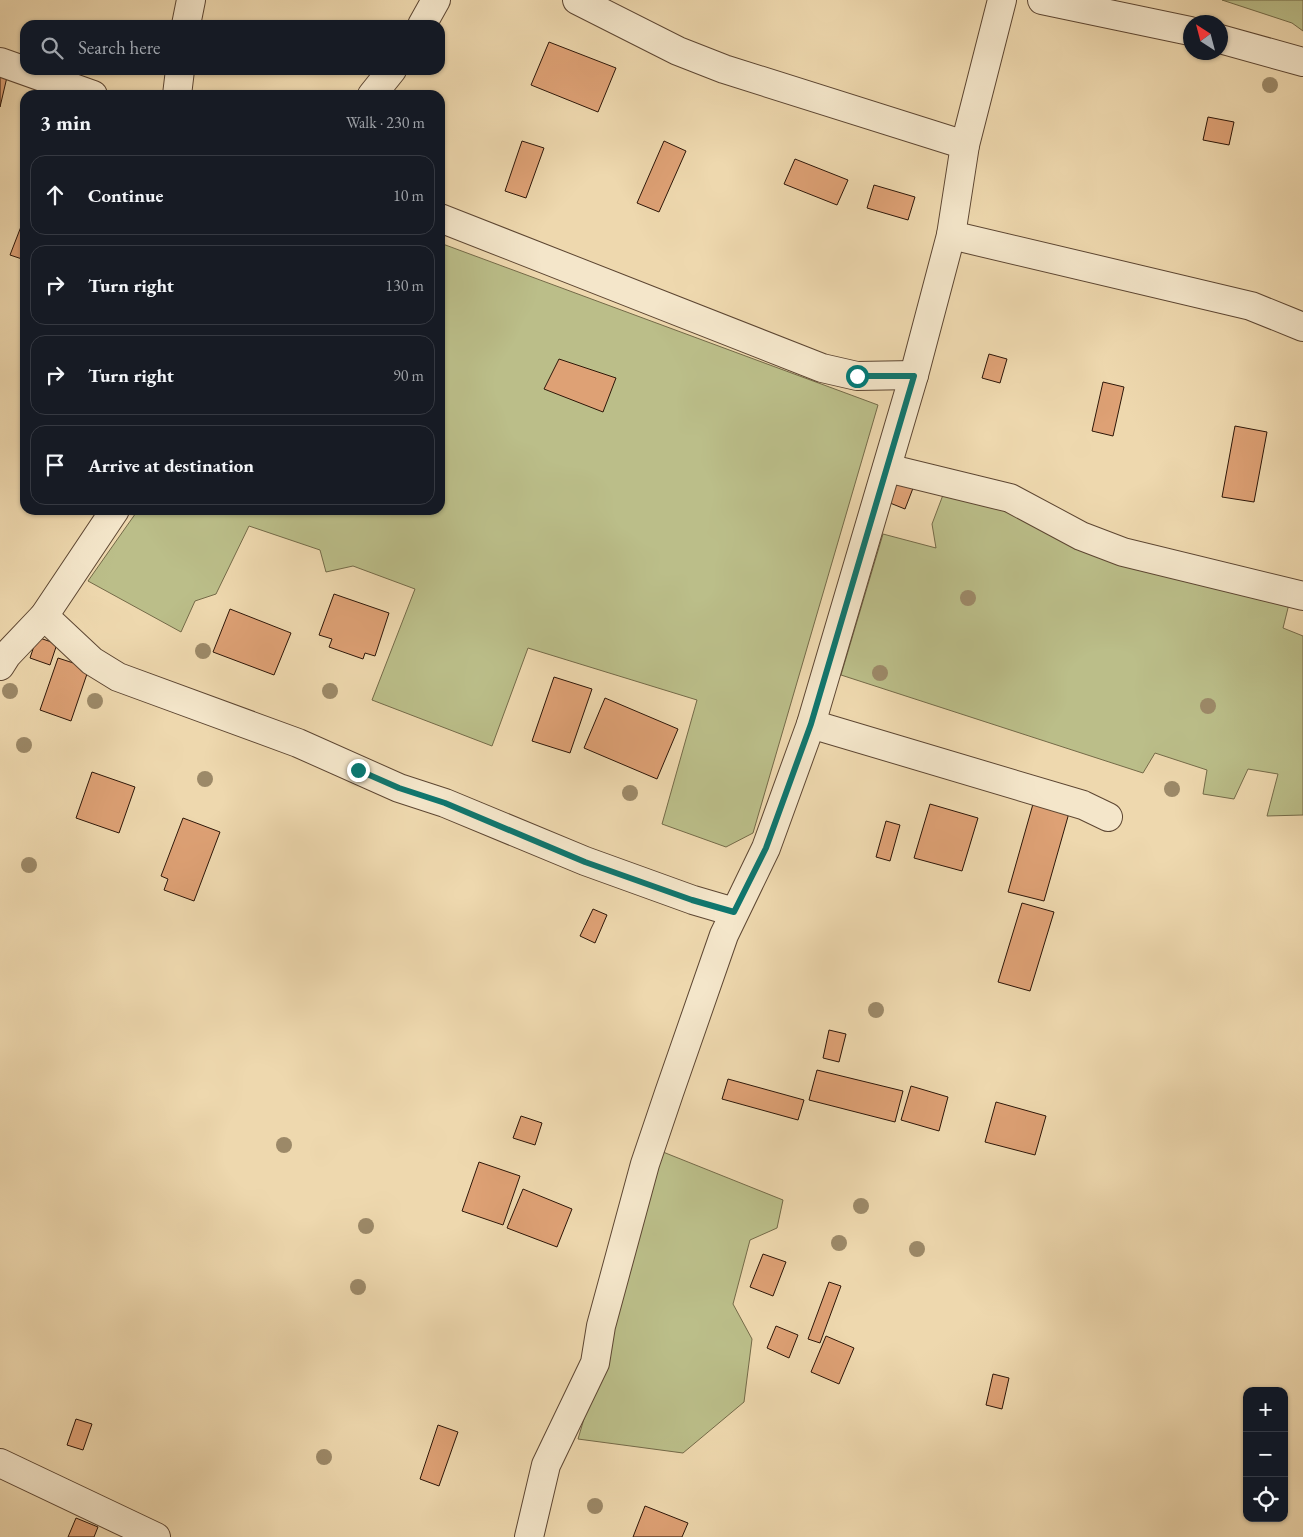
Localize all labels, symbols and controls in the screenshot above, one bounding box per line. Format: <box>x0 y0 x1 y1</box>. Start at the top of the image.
north arrow <box>1183 15 1228 60</box>
search box <box>20 20 445 75</box>
icon: search <box>38 34 66 62</box>
text: Search here <box>78 35 160 60</box>
text: 3 min <box>40 109 91 136</box>
text: Walk · 230 m <box>346 112 425 133</box>
icon: ahead <box>41 181 69 209</box>
text: Continue <box>88 183 163 208</box>
text: 10 m <box>393 185 424 206</box>
icon: right <box>41 271 69 299</box>
text: Turn right <box>88 273 174 298</box>
text: 130 m <box>385 275 424 296</box>
icon: right <box>41 361 69 389</box>
text: Turn right <box>88 363 174 388</box>
text: 90 m <box>393 365 424 386</box>
route start <box>846 365 869 388</box>
icon: arrive <box>41 451 69 479</box>
text: Arrive at destination <box>88 453 254 478</box>
route end <box>347 759 370 782</box>
map controls <box>1243 1387 1288 1522</box>
button: + <box>1243 1387 1288 1432</box>
button: − <box>1243 1432 1288 1477</box>
button: locate <box>1243 1477 1288 1522</box>

